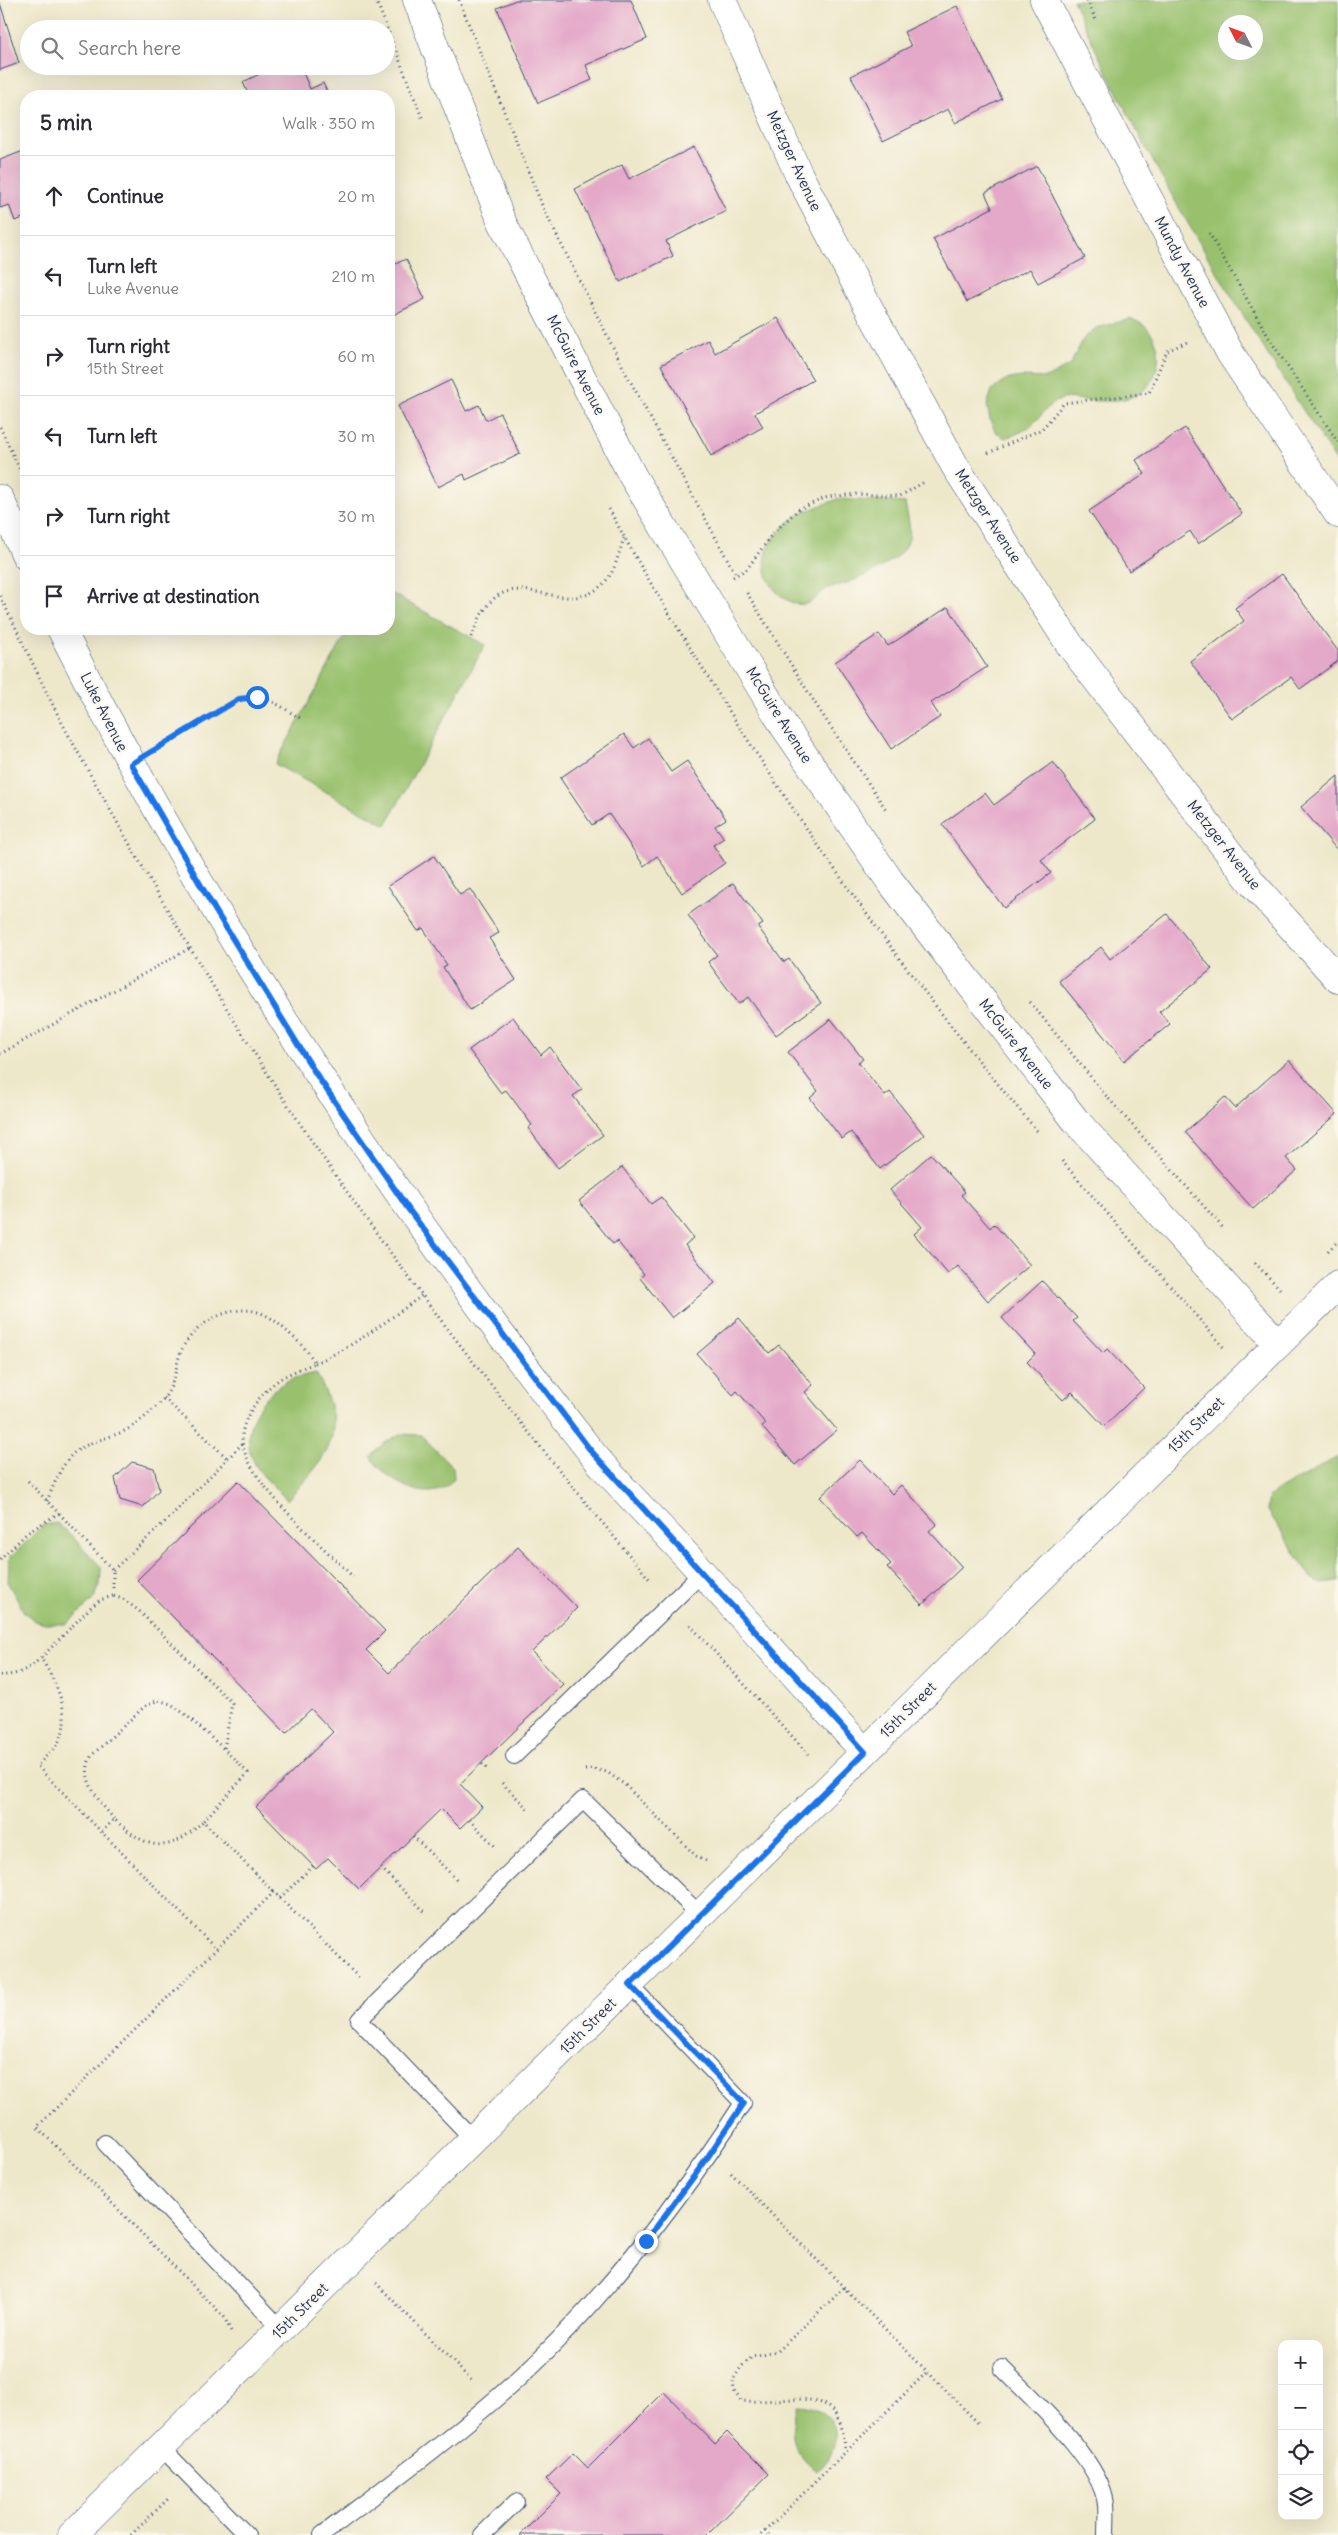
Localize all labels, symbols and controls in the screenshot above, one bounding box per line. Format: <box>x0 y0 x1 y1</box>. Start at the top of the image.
north arrow <box>1218 15 1263 60</box>
search box <box>20 20 395 75</box>
icon: search <box>38 34 66 62</box>
text: Search here <box>78 36 181 60</box>
street label: Metzger Avenue <box>763 108 826 214</box>
text: 5 min <box>40 109 92 136</box>
text: Walk · 350 m <box>282 113 375 133</box>
icon: ahead <box>40 182 68 210</box>
text: Continue <box>87 184 164 208</box>
text: 20 m <box>338 186 375 206</box>
street label: Mundy Avenue <box>1150 213 1214 311</box>
text: Turn left <box>87 254 157 278</box>
icon: left <box>40 262 68 290</box>
text: 210 m <box>332 266 375 286</box>
text: Luke Avenue <box>87 278 179 298</box>
street label: McGuire Avenue <box>543 311 610 418</box>
text: Turn right <box>87 334 170 358</box>
icon: right <box>40 342 68 370</box>
text: 60 m <box>337 346 375 366</box>
text: 15th Street <box>87 358 164 378</box>
icon: left <box>40 422 68 450</box>
text: Turn left <box>87 424 157 448</box>
text: 30 m <box>338 426 375 446</box>
street label: Metzger Avenue <box>951 465 1026 566</box>
icon: right <box>40 502 68 530</box>
text: Turn right <box>87 504 170 528</box>
text: 30 m <box>338 506 375 526</box>
icon: arrive <box>40 582 68 610</box>
text: Arrive at destination <box>87 584 260 608</box>
street label: McGuire Avenue <box>742 663 817 766</box>
street label: Luke Avenue <box>76 669 132 754</box>
route start <box>246 686 269 709</box>
street label: Metzger Avenue <box>1183 796 1265 893</box>
street label: McGuire Avenue <box>975 994 1058 1093</box>
street label: 15th Street <box>1164 1393 1228 1457</box>
street label: 15th Street <box>876 1678 940 1742</box>
street label: 15th Street <box>556 1994 620 2058</box>
route end <box>635 2230 658 2253</box>
street label: 15th Street <box>268 2279 332 2343</box>
map controls <box>1278 2340 1323 2520</box>
button: + <box>1278 2340 1323 2385</box>
button: − <box>1278 2385 1323 2430</box>
button: locate <box>1278 2430 1323 2475</box>
button: layers <box>1278 2475 1323 2520</box>

